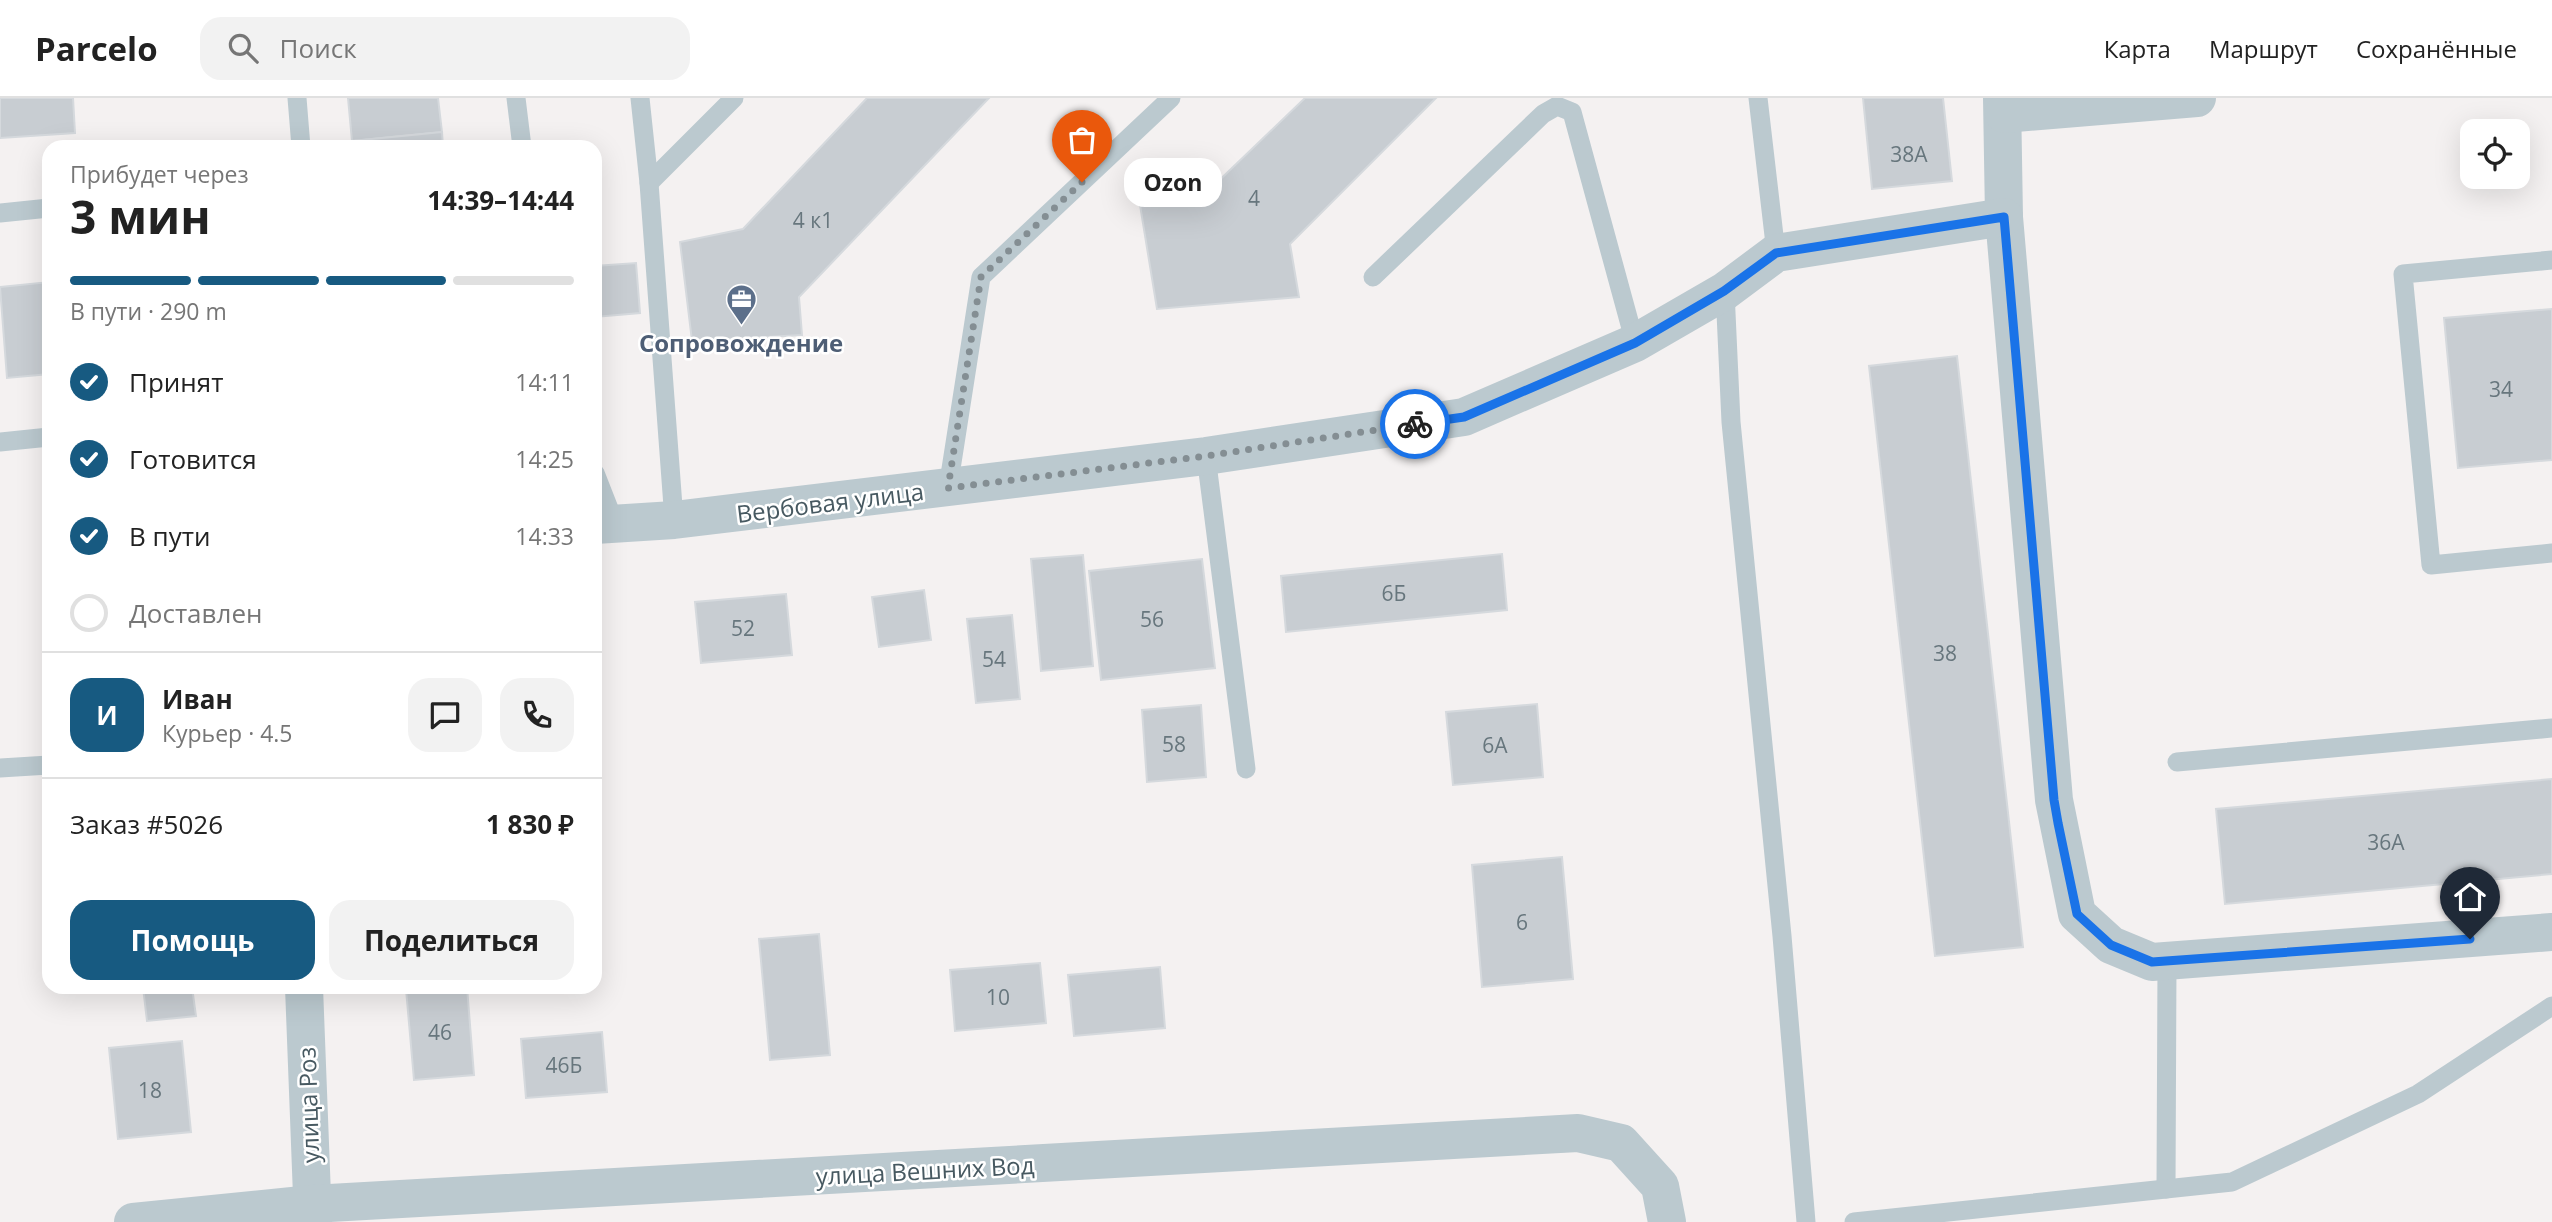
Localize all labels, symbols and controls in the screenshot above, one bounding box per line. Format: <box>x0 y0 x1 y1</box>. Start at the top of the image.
search box <box>200 17 690 80</box>
text: Parcelo <box>35 26 158 71</box>
icon: search <box>224 29 262 67</box>
text: Поиск <box>280 30 357 66</box>
text: Карта <box>2104 32 2171 65</box>
text: Маршрут <box>2209 32 2318 65</box>
text: Сохранённые <box>2356 32 2517 65</box>
pin <box>1052 110 1112 182</box>
map controls <box>2460 119 2530 189</box>
button: locate <box>2460 119 2530 189</box>
icon: bag <box>1063 121 1101 159</box>
house number: 38А <box>1890 140 1928 168</box>
text: Прибудет через <box>70 158 249 190</box>
callout: Ozon <box>1124 158 1222 206</box>
text: Ozon <box>1144 166 1202 198</box>
text: 14:39–14:44 <box>427 182 574 218</box>
house number: 4 <box>1248 184 1260 212</box>
text: 3 мин <box>70 185 211 247</box>
house number: 4 к1 <box>793 206 833 234</box>
office icon: Сопровождение <box>724 283 758 327</box>
text: В пути · 290 m <box>70 295 227 327</box>
place label: Сопровождение <box>639 326 843 359</box>
icon: check <box>70 363 108 401</box>
text: Принят <box>129 364 223 400</box>
text: 14:11 <box>515 366 574 398</box>
house number: 34 <box>2489 375 2513 403</box>
courier <box>1380 389 1450 459</box>
icon: bike <box>1396 405 1434 443</box>
icon: check <box>70 440 108 478</box>
text: Готовится <box>129 441 257 477</box>
text: 14:25 <box>515 443 574 475</box>
street label: Вербовая улица <box>734 474 926 530</box>
icon: check <box>70 517 108 555</box>
text: В пути <box>129 518 210 554</box>
text: 14:33 <box>515 520 574 552</box>
house number: 6Б <box>1382 579 1406 607</box>
text: Доставлен <box>129 595 262 631</box>
house number: 56 <box>1140 605 1164 633</box>
house number: 52 <box>731 614 755 642</box>
house number: 38 <box>1933 639 1957 667</box>
house number: 54 <box>982 645 1006 673</box>
button: chat <box>408 678 482 752</box>
button: phone <box>500 678 574 752</box>
text: Иван <box>162 681 233 717</box>
text: И <box>96 697 118 733</box>
text: Курьер · 4.5 <box>162 717 293 749</box>
house number: 58 <box>1162 730 1186 758</box>
house number: 6А <box>1482 731 1508 759</box>
text: Заказ #5026 <box>70 806 223 842</box>
text: 1 830 ₽ <box>486 806 574 842</box>
house number: 36А <box>2367 828 2405 856</box>
pin <box>2440 867 2500 939</box>
icon: home <box>2451 878 2489 916</box>
button: Помощь <box>70 900 315 980</box>
button: Поделиться <box>329 900 574 980</box>
house number: 6 <box>1516 908 1528 936</box>
house number: 10 <box>986 983 1010 1011</box>
house number: 46 <box>428 1018 452 1046</box>
street label: улица Роз <box>289 1046 327 1164</box>
house number: 46Б <box>546 1051 582 1079</box>
house number: 18 <box>138 1076 162 1104</box>
street label: улица Вешних Вод <box>815 1148 1035 1192</box>

